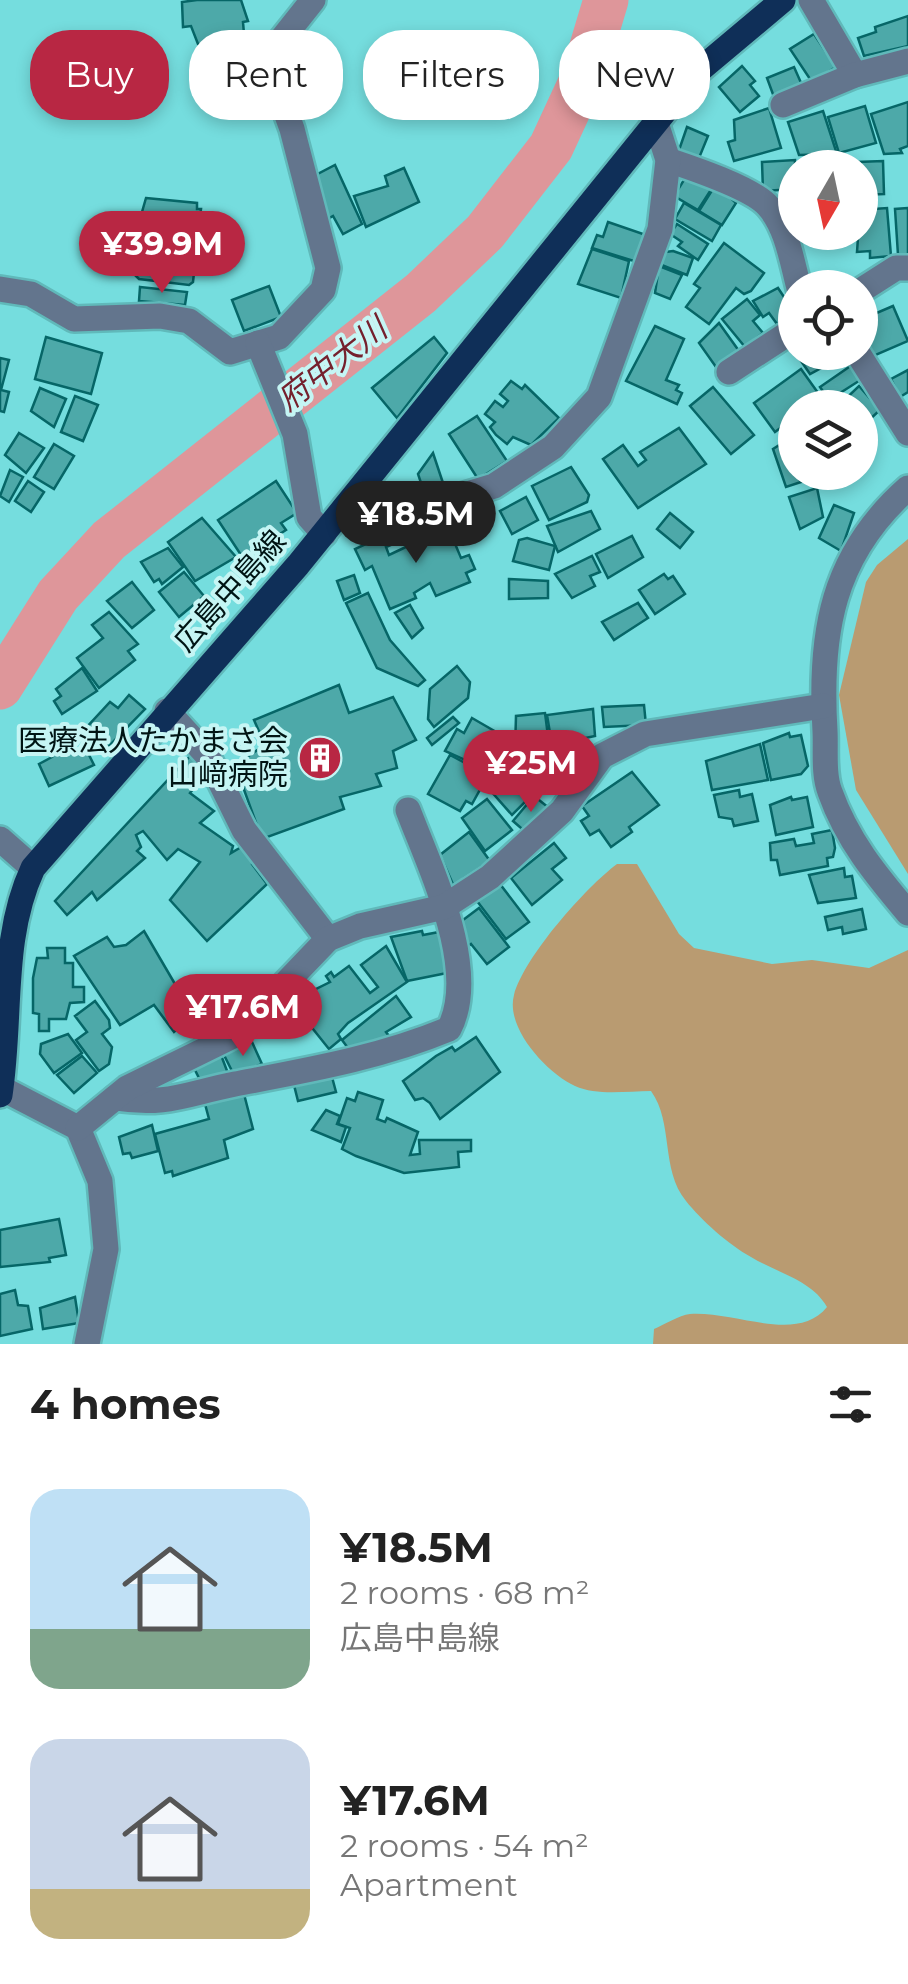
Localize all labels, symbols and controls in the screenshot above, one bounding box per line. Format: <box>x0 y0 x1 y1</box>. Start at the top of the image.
chip: Buy <box>30 30 169 120</box>
chip: Rent <box>189 30 343 120</box>
chip: Filters <box>363 30 539 120</box>
chip: New <box>559 30 710 120</box>
north arrow <box>778 150 878 250</box>
map controls <box>778 150 878 490</box>
pin: ¥39.9M <box>81 211 243 296</box>
text: ¥39.9M <box>101 224 223 263</box>
button: locate <box>778 270 878 370</box>
water label: 府中大川 <box>269 307 396 418</box>
button: layers <box>778 390 878 490</box>
pin: ¥18.5M <box>335 481 497 566</box>
text: ¥18.5M <box>358 494 474 533</box>
street label: 広島中島線 <box>166 523 294 659</box>
place label: 医療法人たかまさ会 山﨑病院 <box>18 722 288 793</box>
pin: ¥25M <box>472 730 590 815</box>
building icon: 医療法人たかまさ会 山﨑病院 <box>297 735 343 781</box>
text: ¥25M <box>485 743 577 782</box>
pin: ¥17.6M <box>162 974 324 1059</box>
text: ¥17.6M <box>186 987 300 1026</box>
icon: filters <box>823 1377 878 1432</box>
text: 4 homes <box>30 1378 221 1430</box>
text: ¥18.5M <box>340 1521 493 1573</box>
icon: home <box>110 1529 230 1649</box>
text: 2 rooms · 68 m² <box>340 1573 590 1612</box>
text: 広島中島線 <box>340 1618 500 1657</box>
text: ¥17.6M <box>340 1774 490 1826</box>
icon: home <box>110 1779 230 1899</box>
text: 2 rooms · 54 m² <box>340 1826 589 1865</box>
text: Apartment <box>340 1865 518 1904</box>

